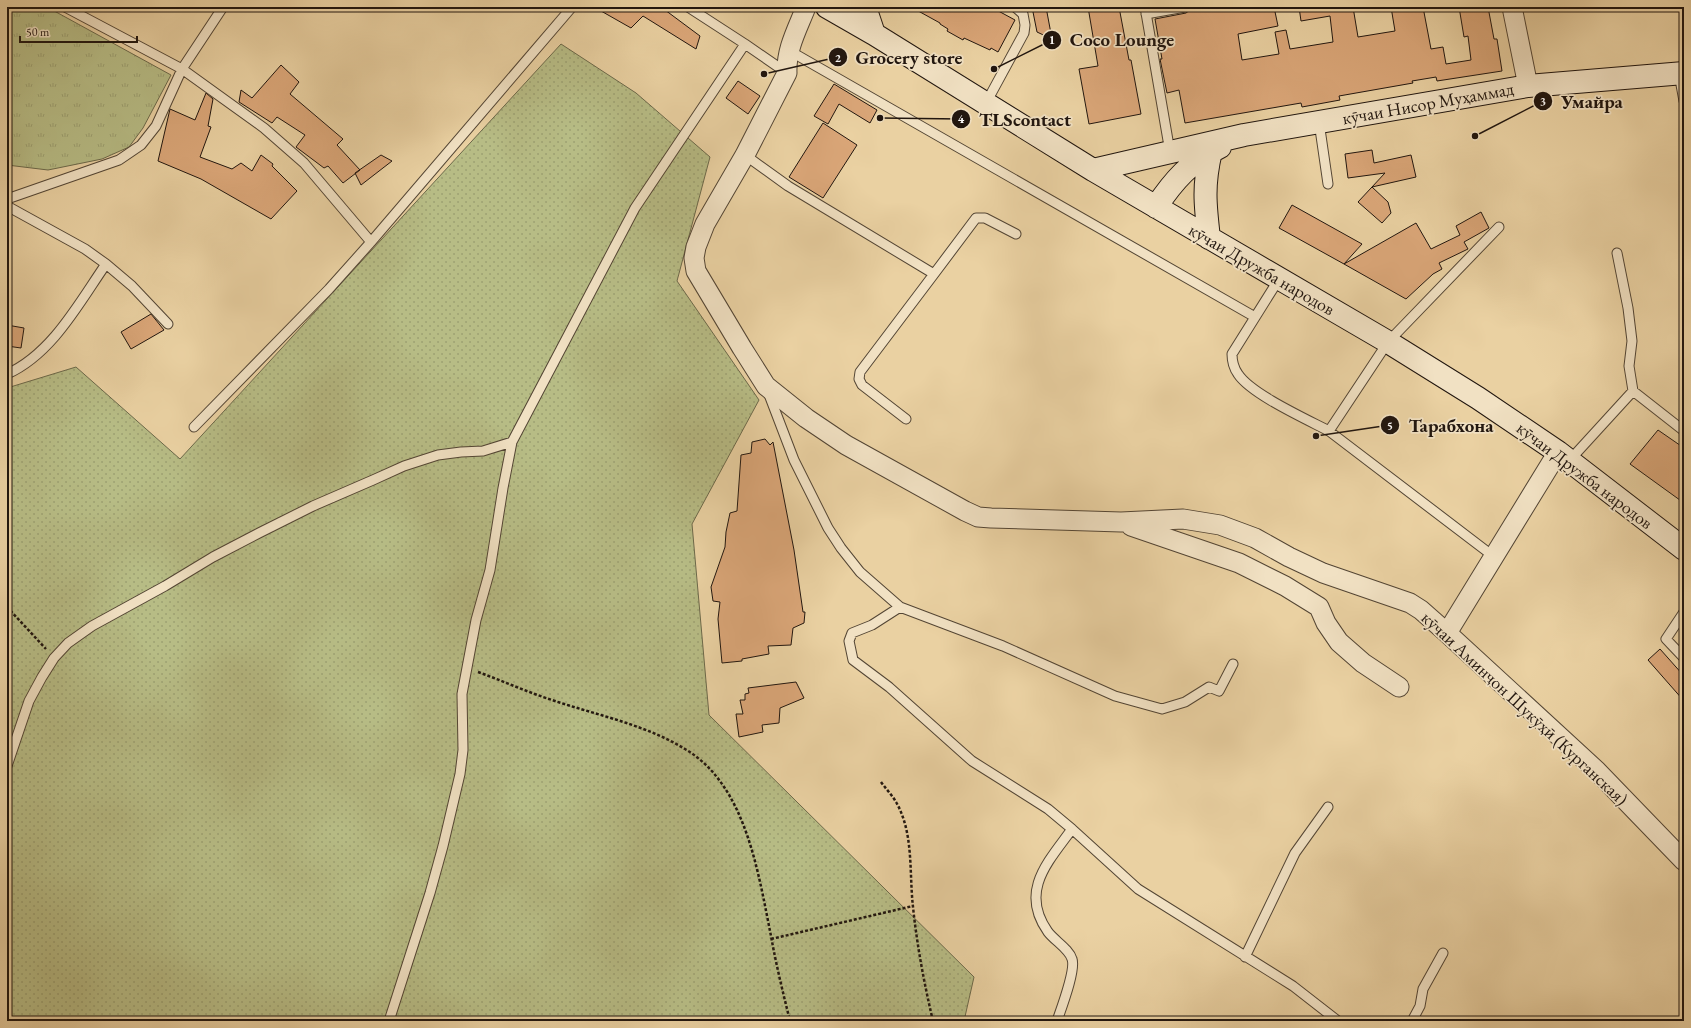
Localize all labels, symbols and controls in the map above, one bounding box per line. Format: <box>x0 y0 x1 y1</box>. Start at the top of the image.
scale bar <box>20 18 137 44</box>
text: 50 m <box>26 24 50 40</box>
callout: Coco Lounge <box>1042 24 1182 55</box>
text: Coco Lounge <box>1070 27 1174 52</box>
text: 1 <box>1049 32 1055 48</box>
callout: Grocery store <box>828 42 971 73</box>
text: Grocery store <box>856 45 963 70</box>
text: 2 <box>835 50 842 66</box>
street label: кӯчаи Нисор Муҳаммад <box>1340 77 1516 129</box>
callout: Умайра <box>1533 85 1631 116</box>
text: Умайра <box>1560 89 1624 114</box>
text: 3 <box>1540 93 1546 109</box>
callout: TLScontact <box>951 104 1079 135</box>
text: TLScontact <box>979 107 1071 132</box>
text: 4 <box>958 111 965 127</box>
street label: кӯчаи Дружба народов <box>1185 218 1339 320</box>
callout: Тарабхона <box>1380 410 1501 441</box>
text: Тарабхона <box>1408 413 1494 438</box>
street label: кӯчаи Дружба народов <box>1512 416 1658 534</box>
text: 5 <box>1387 418 1393 434</box>
street label: кӯчаи Аминҷон Шукӯҳӣ (Курганская) <box>1417 606 1633 810</box>

